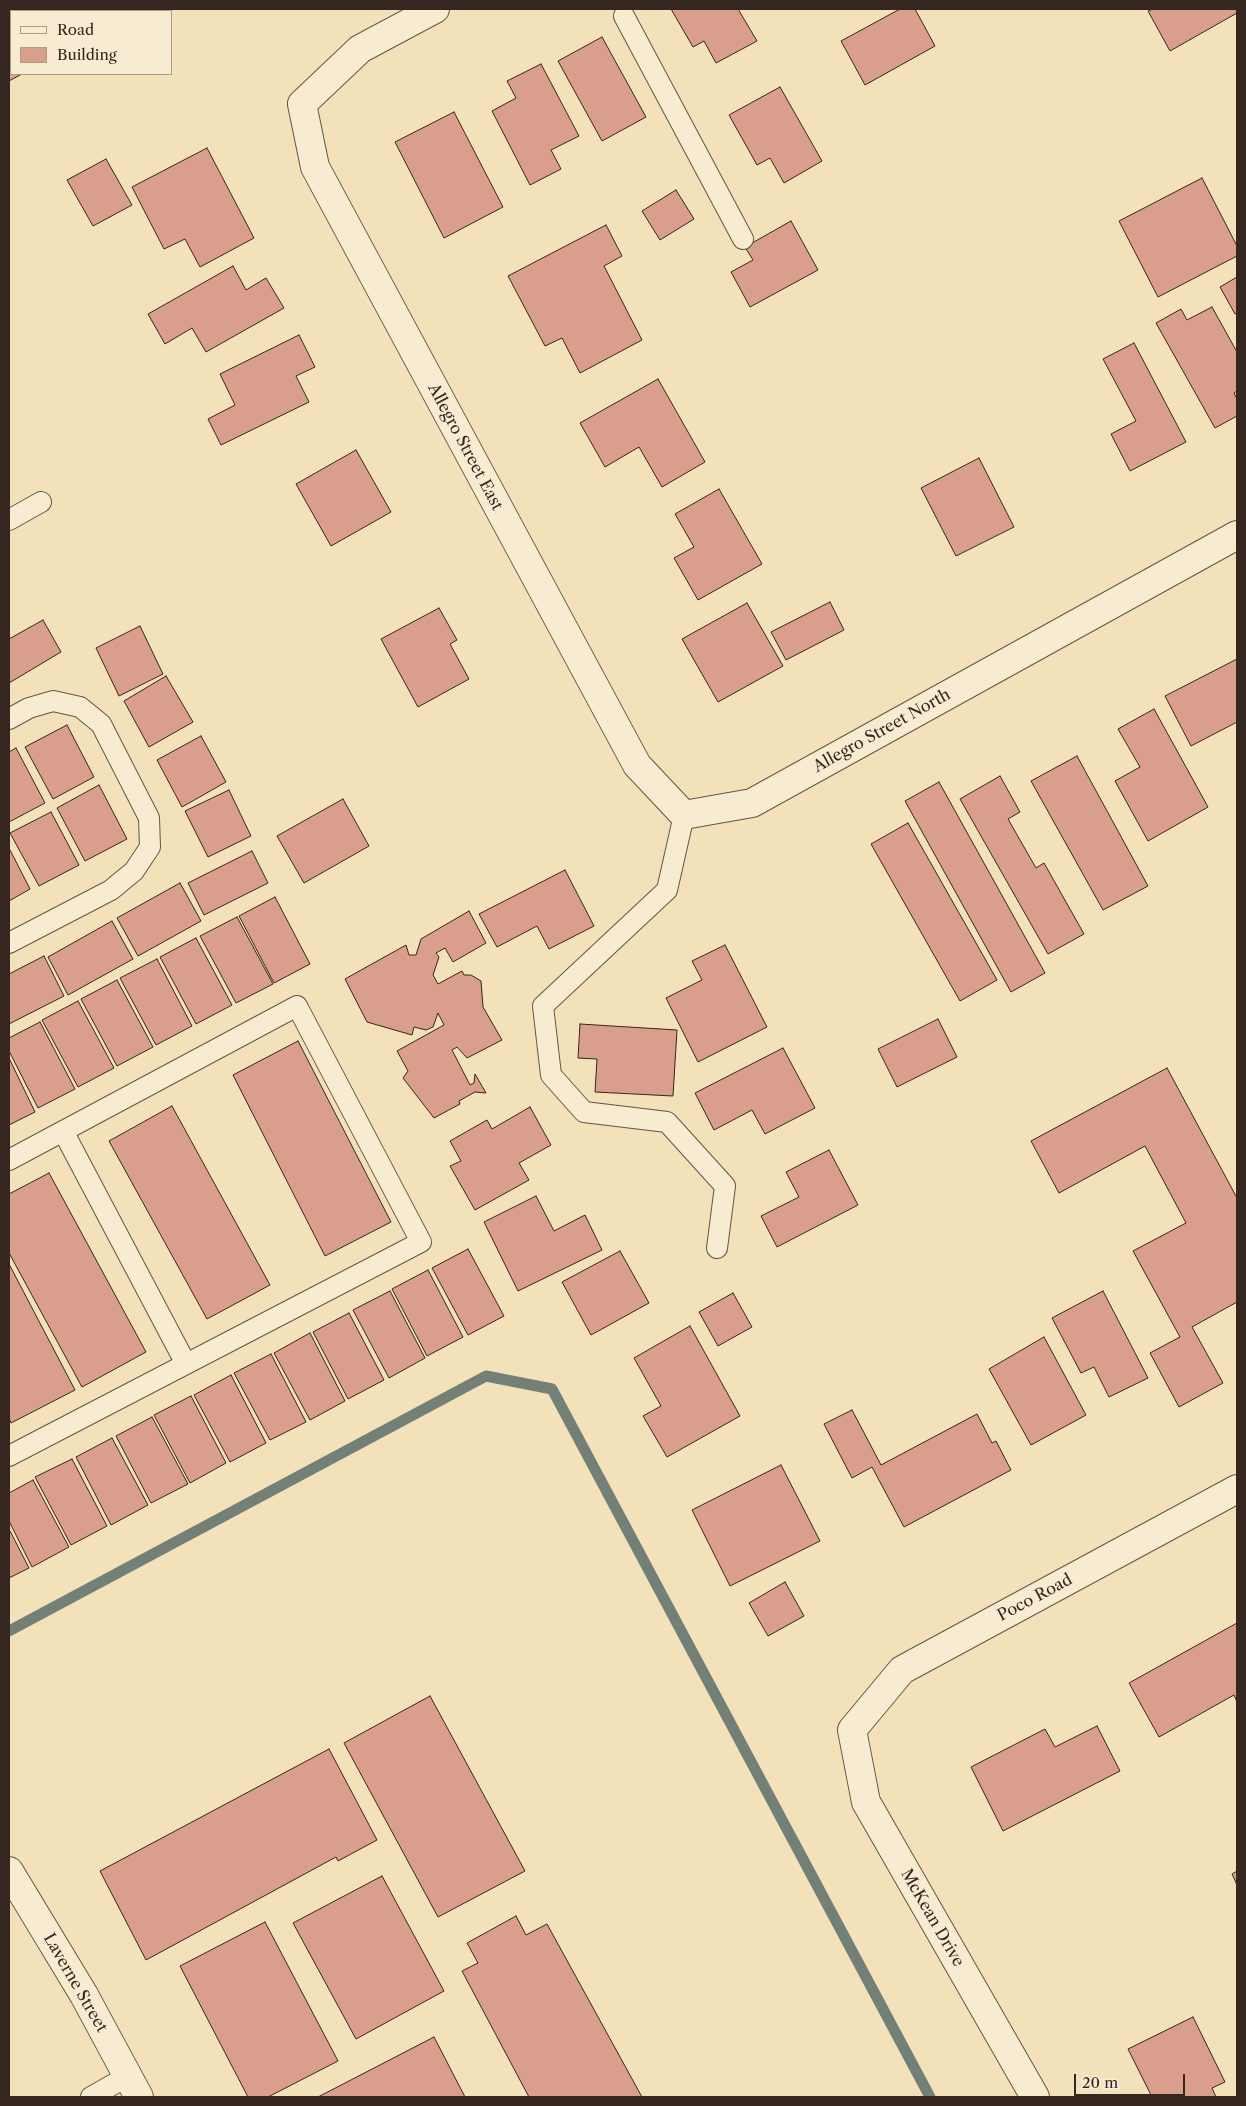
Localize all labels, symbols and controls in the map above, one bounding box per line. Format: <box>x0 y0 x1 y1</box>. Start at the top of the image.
legend <box>10 10 172 75</box>
text: Road <box>57 20 94 39</box>
text: Building <box>57 45 117 64</box>
street label: Allegro Street East <box>423 380 507 514</box>
street label: Allegro Street North <box>810 685 954 777</box>
street label: Poco Road <box>994 1570 1076 1626</box>
street label: McKean Drive <box>896 1866 968 1970</box>
street label: Laverne Street <box>39 1930 111 2036</box>
scale bar <box>1076 2064 1187 2096</box>
text: 20 m <box>1082 2073 1118 2092</box>

